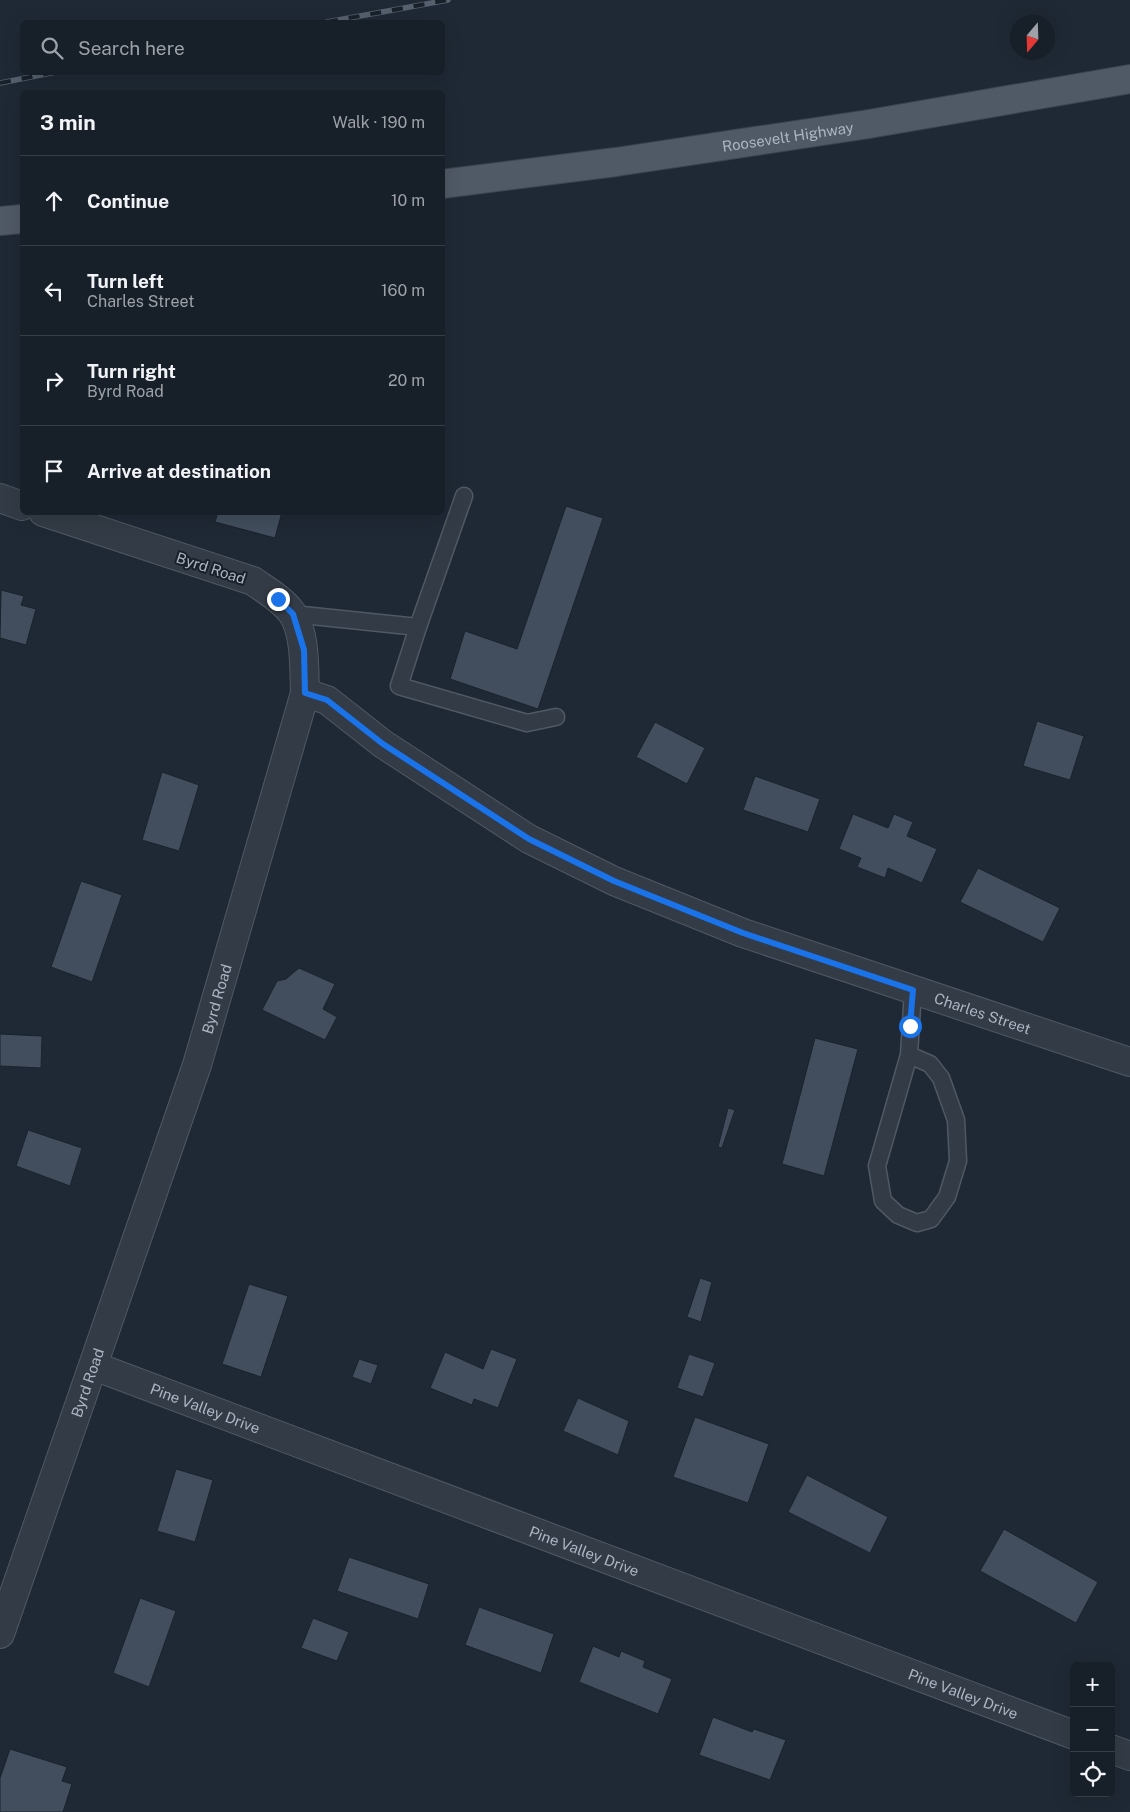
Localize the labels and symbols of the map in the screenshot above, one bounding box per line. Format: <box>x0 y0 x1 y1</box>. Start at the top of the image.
north arrow <box>1010 15 1055 60</box>
street label: Roosevelt Highway <box>721 118 855 154</box>
street label: Byrd Road <box>174 549 248 587</box>
route end <box>267 588 290 611</box>
street label: Byrd Road <box>198 962 234 1036</box>
street label: Charles Street <box>932 989 1033 1037</box>
route start <box>899 1015 922 1038</box>
street label: Byrd Road <box>67 1346 107 1419</box>
street label: Pine Valley Drive <box>148 1380 263 1436</box>
street label: Pine Valley Drive <box>527 1522 642 1579</box>
street label: Pine Valley Drive <box>906 1665 1021 1722</box>

